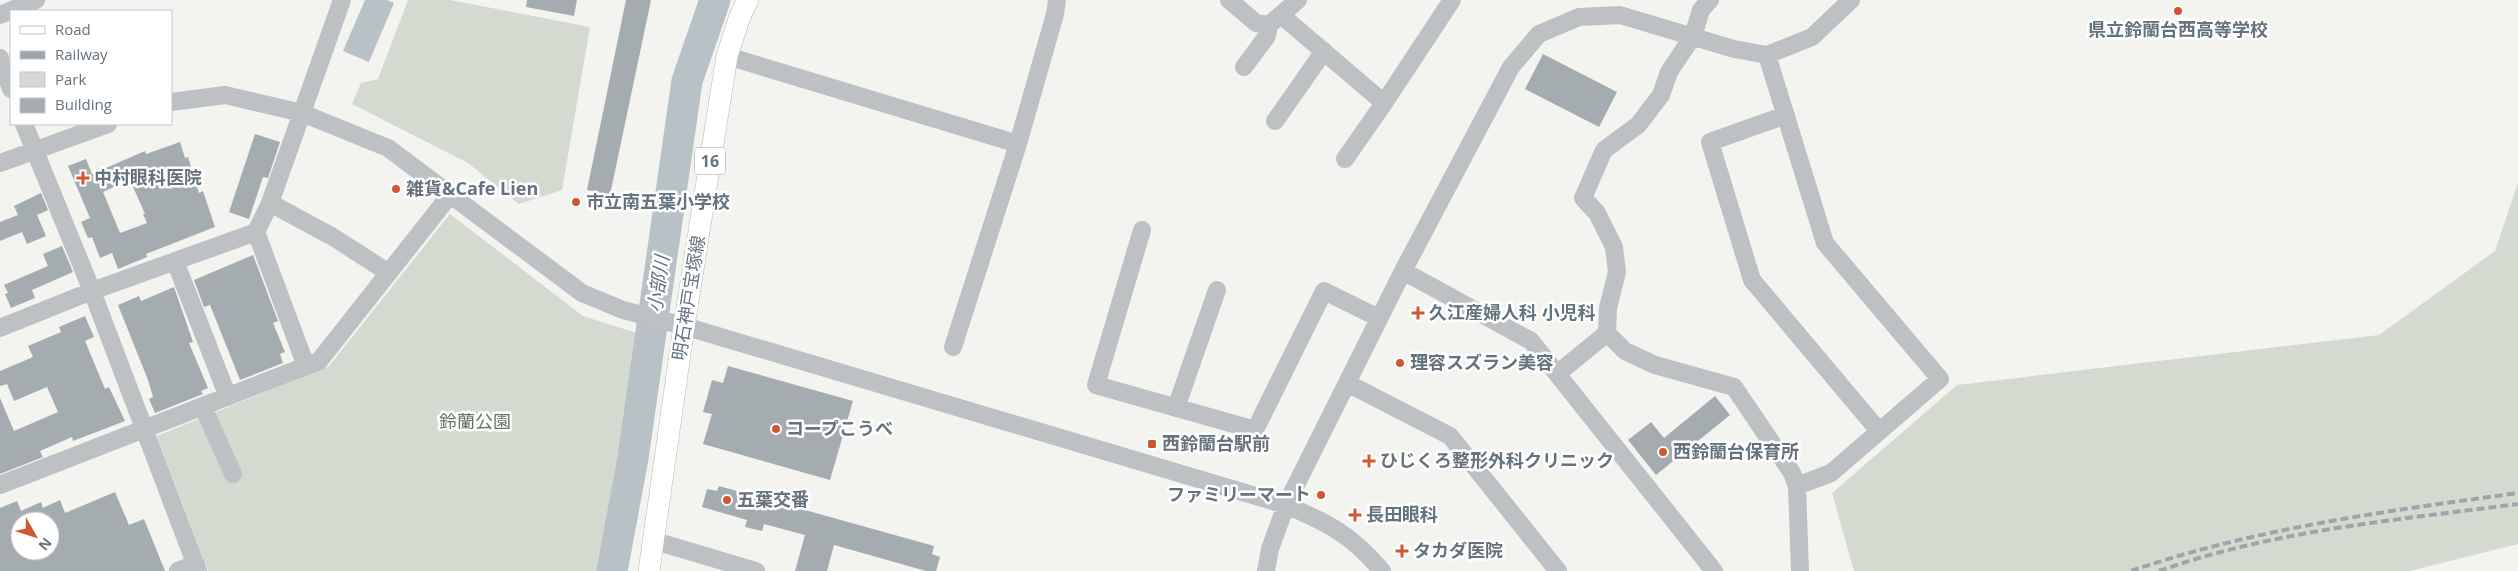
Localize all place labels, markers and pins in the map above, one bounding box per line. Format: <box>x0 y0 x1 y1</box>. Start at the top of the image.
marker: 県立鈴蘭台西高等学校 <box>2172 5 2184 17</box>
place label: 県立鈴蘭台西高等学校 <box>2088 17 2268 41</box>
place label: 中村眼科医院 <box>94 165 202 189</box>
marker: 中村眼科医院 <box>76 171 90 185</box>
place label: 雑貨&Cafe Lien <box>406 176 538 200</box>
marker: 雑貨&Cafe Lien <box>390 183 402 195</box>
place label: 市立南五葉小学校 <box>586 189 730 213</box>
marker: 市立南五葉小学校 <box>570 196 582 208</box>
place label: 久江産婦人科 小児科 <box>1429 300 1596 324</box>
marker: 久江産婦人科 小児科 <box>1411 306 1425 320</box>
place label: 理容スズラン美容 <box>1410 350 1554 374</box>
marker: 理容スズラン美容 <box>1394 357 1406 369</box>
place label: コープこうべ <box>786 416 893 440</box>
marker: コープこうべ <box>770 423 782 435</box>
place label: 西鈴蘭台駅前 <box>1162 431 1270 455</box>
marker: 西鈴蘭台駅前 <box>1146 438 1158 450</box>
place label: 西鈴蘭台保育所 <box>1673 439 1799 463</box>
marker: 西鈴蘭台保育所 <box>1657 446 1669 458</box>
place label: ひじくろ整形外科クリニック <box>1380 448 1614 472</box>
marker: ひじくろ整形外科クリニック <box>1362 454 1376 468</box>
place label: ファミリーマート <box>1167 482 1311 506</box>
place label: 五葉交番 <box>737 487 809 511</box>
marker: ファミリーマート <box>1315 489 1327 501</box>
marker: 五葉交番 <box>721 494 733 506</box>
place label: 長田眼科 <box>1366 502 1438 526</box>
marker: 長田眼科 <box>1348 508 1362 522</box>
place label: タカダ医院 <box>1413 538 1503 562</box>
marker: タカダ医院 <box>1395 544 1409 558</box>

